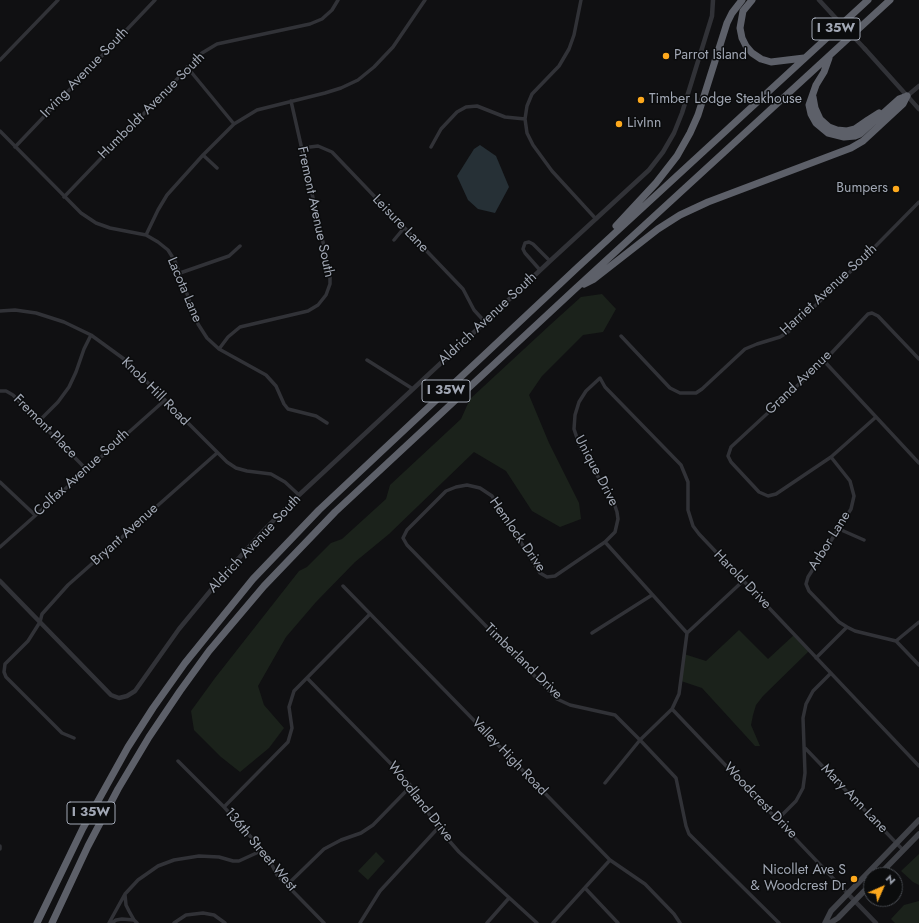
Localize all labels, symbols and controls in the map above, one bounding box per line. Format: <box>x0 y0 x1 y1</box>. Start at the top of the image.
road number: I 35W <box>812 18 860 40</box>
street label: Irving Avenue South <box>38 24 132 122</box>
place label: Parrot Island <box>674 48 747 64</box>
street label: Humboldt Avenue South <box>95 49 209 163</box>
marker: Parrot Island <box>661 51 671 61</box>
place label: Timber Lodge Steakhouse <box>649 92 802 108</box>
marker: Timber Lodge Steakhouse <box>636 95 646 105</box>
place label: LivInn <box>627 116 661 132</box>
marker: LivInn <box>614 119 624 129</box>
street label: Fremont Avenue South <box>293 145 337 279</box>
place label: Bumpers <box>836 181 888 197</box>
marker: Bumpers <box>891 184 901 194</box>
street label: Leisure Lane <box>368 192 432 256</box>
street label: Harriet Avenue South <box>777 241 881 339</box>
street label: Lacota Lane <box>163 255 205 325</box>
street label: Aldrich Avenue South <box>435 269 541 369</box>
street label: Grand Avenue <box>762 347 836 419</box>
street label: Knob Hill Road <box>117 354 193 430</box>
road number: I 35W <box>422 380 470 402</box>
street label: Fremont Place <box>10 392 80 462</box>
street label: Colfax Avenue South <box>31 426 133 520</box>
street label: Unique Drive <box>570 433 622 509</box>
street label: Aldrich Avenue South <box>205 491 305 597</box>
street label: Hemlock Drive <box>485 494 549 576</box>
street label: Bryant Avenue <box>88 501 162 569</box>
street label: Arbor Lane <box>805 508 855 574</box>
street label: Harold Drive <box>710 547 774 613</box>
street label: Timberland Drive <box>481 621 565 703</box>
street label: Valley High Road <box>468 715 550 799</box>
street label: Woodland Drive <box>384 759 456 845</box>
street label: Woodcrest Drive <box>720 760 800 842</box>
street label: Mary Ann Lane <box>817 761 891 837</box>
road number: I 35W <box>67 802 115 824</box>
street label: 136th Street West <box>220 805 300 895</box>
place label: Nicollet Ave S & Woodcrest Dr <box>750 863 846 896</box>
north arrow <box>863 867 903 907</box>
text: N <box>882 870 900 888</box>
marker: Nicollet Ave S & Woodcrest Dr <box>849 874 859 884</box>

